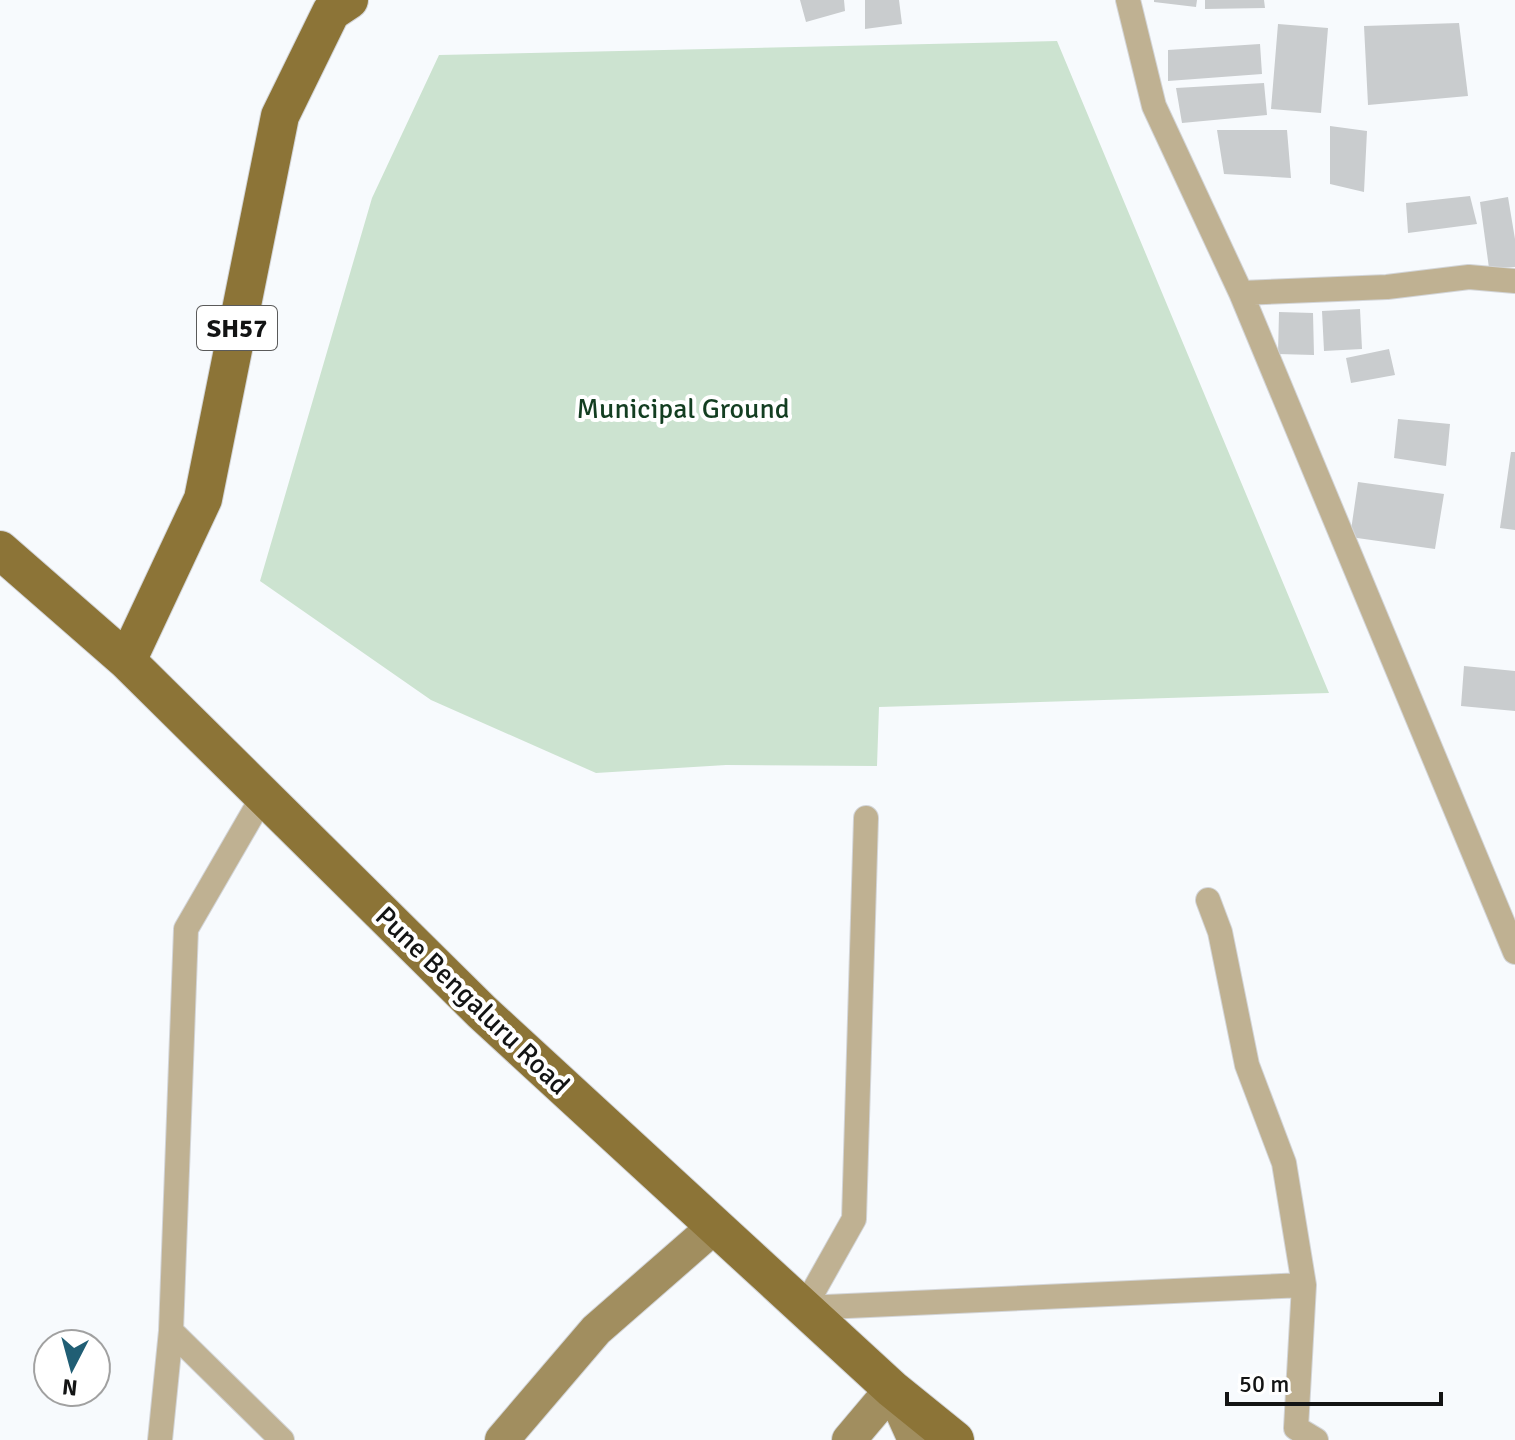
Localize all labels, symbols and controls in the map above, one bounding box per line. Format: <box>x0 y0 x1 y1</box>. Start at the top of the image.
road number: SH57 <box>197 306 277 350</box>
park label: Municipal Ground <box>576 392 790 426</box>
street label: Pune Bengaluru Road <box>368 899 576 1102</box>
north arrow <box>32 1328 112 1408</box>
scale bar <box>1227 1356 1441 1406</box>
text: 50 m <box>1239 1369 1289 1399</box>
text: N <box>61 1373 79 1402</box>

